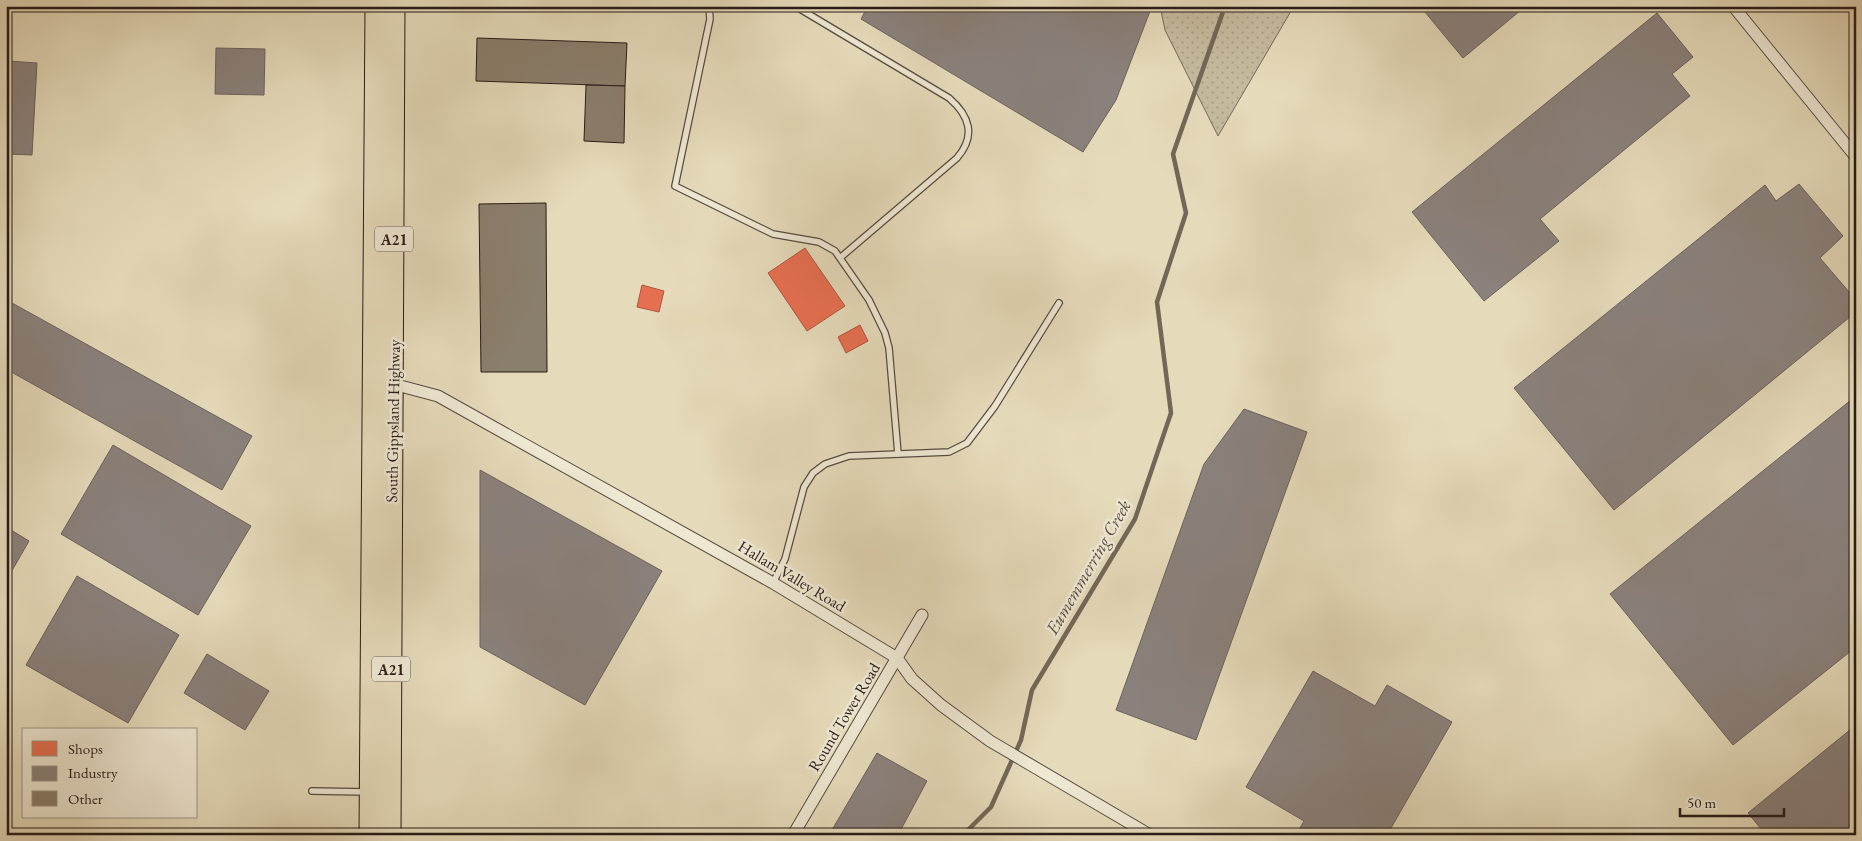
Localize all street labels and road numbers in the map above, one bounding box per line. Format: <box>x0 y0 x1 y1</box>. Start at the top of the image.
road number: A21 <box>375 226 413 252</box>
street label: South Gippsland Highway <box>381 338 405 503</box>
street label: Hallam Valley Road <box>734 536 851 617</box>
road number: A21 <box>372 656 410 682</box>
street label: Round Tower Road <box>803 658 885 775</box>

